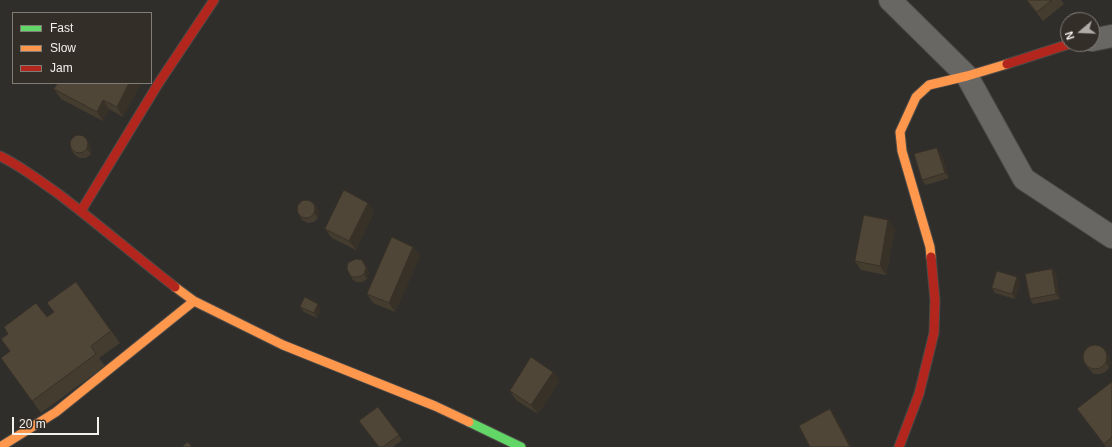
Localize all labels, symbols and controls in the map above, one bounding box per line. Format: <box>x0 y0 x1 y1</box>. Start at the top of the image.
legend <box>12 12 152 84</box>
north arrow <box>1060 12 1100 52</box>
text: Fast <box>50 21 73 35</box>
text: N <box>1063 30 1077 41</box>
text: Slow <box>50 41 76 55</box>
text: Jam <box>50 61 73 75</box>
scale bar <box>14 409 101 435</box>
text: 20 m <box>19 417 46 431</box>

